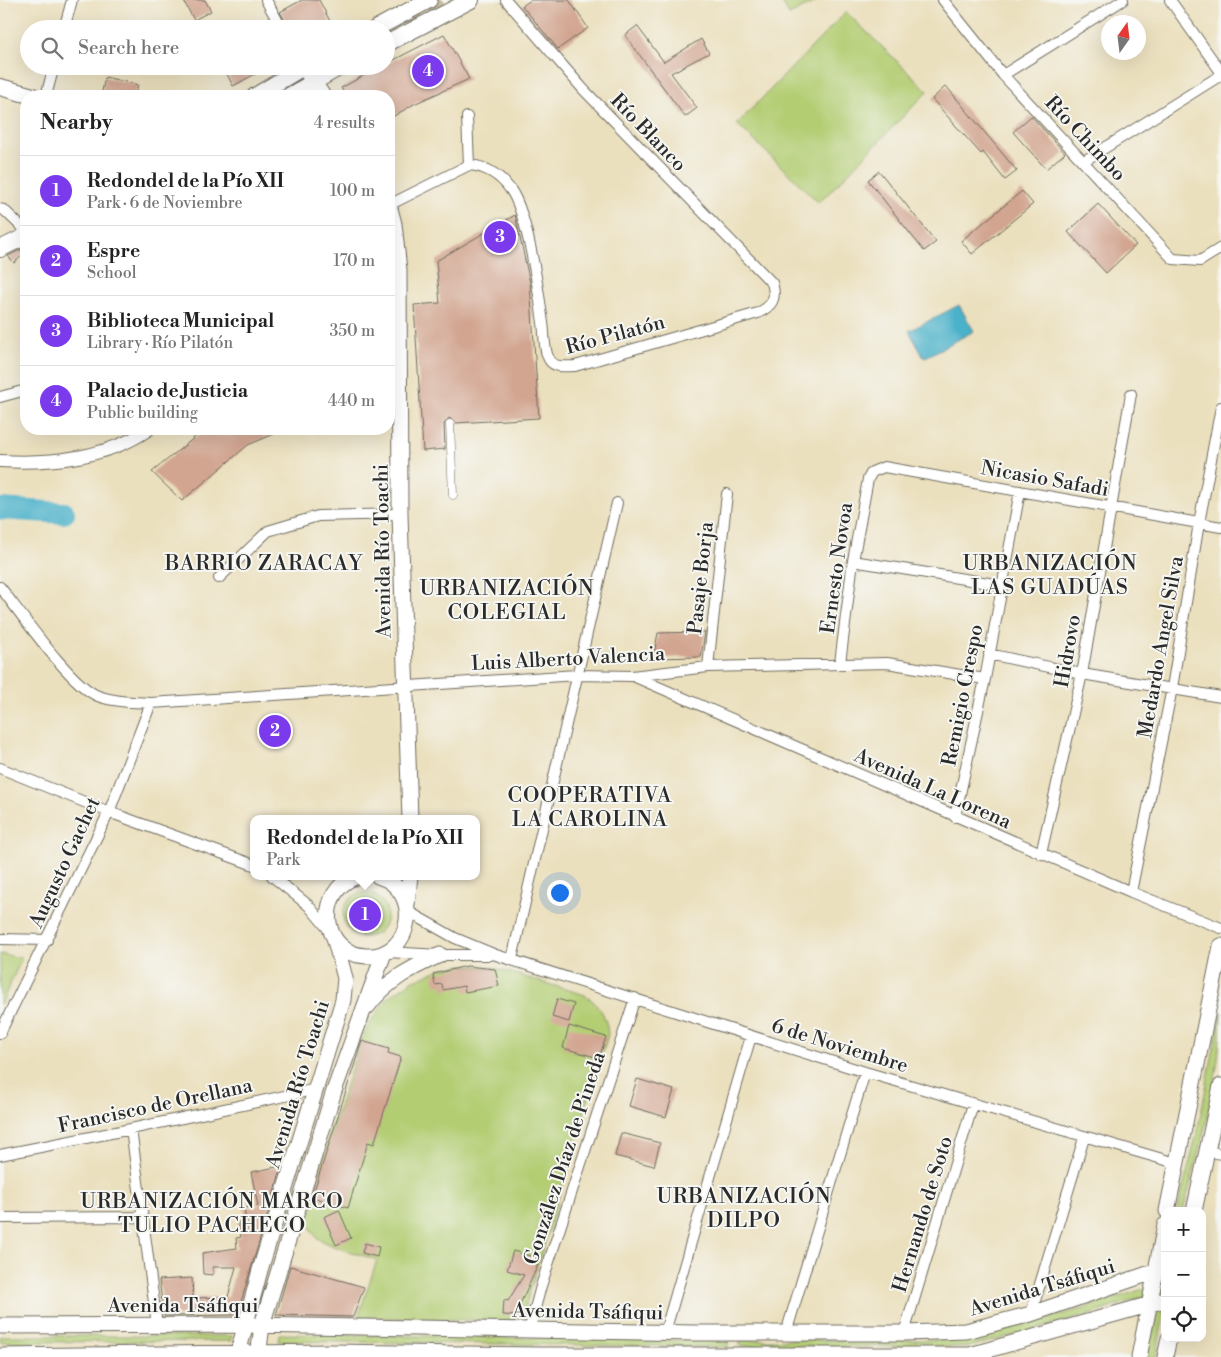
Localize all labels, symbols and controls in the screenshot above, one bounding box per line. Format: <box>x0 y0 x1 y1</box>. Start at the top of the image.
north arrow <box>1101 15 1146 60</box>
search box <box>20 20 395 75</box>
icon: search <box>38 34 66 62</box>
text: Search here <box>78 36 179 60</box>
pin: 4 <box>412 52 444 90</box>
street label: Río Blanco <box>604 89 691 177</box>
street label: Río Chimbo <box>1039 91 1131 187</box>
text: Nearby <box>40 110 113 136</box>
text: 4 results <box>314 113 375 133</box>
text: Redondel de la Pío XII <box>87 169 284 193</box>
text: 1 <box>52 181 60 201</box>
text: 100 m <box>330 181 375 201</box>
text: Park · 6 de Noviembre <box>87 193 243 213</box>
pin: 3 <box>484 218 516 256</box>
text: Espre <box>87 239 140 263</box>
text: 2 <box>51 251 61 271</box>
text: 170 m <box>333 251 375 271</box>
text: School <box>87 263 136 283</box>
text: Biblioteca Municipal <box>87 309 274 333</box>
street label: Río Pilatón <box>563 310 668 361</box>
text: 3 <box>51 321 61 341</box>
text: 350 m <box>329 321 375 341</box>
text: Library · Río Pilatón <box>87 333 233 353</box>
text: Palacio de Justicia <box>87 379 248 403</box>
text: 4 <box>51 391 61 411</box>
text: 440 m <box>328 391 375 411</box>
text: Public building <box>87 403 198 423</box>
street label: Nicasio Safadi <box>979 456 1111 503</box>
street label: Avenida Río Toachi <box>369 463 398 639</box>
street label: Ernesto Novoa <box>816 500 859 635</box>
street label: Pasaje Borja <box>683 520 720 636</box>
district label: URBANIZACIÓN LAS GUADÚAS <box>962 548 1138 601</box>
district label: BARRIO ZARACAY <box>164 551 363 577</box>
street label: Medardo Angel Silva <box>1133 553 1190 740</box>
district label: URBANIZACIÓN COLEGIAL <box>419 573 595 626</box>
street label: Hidrovo <box>1050 613 1087 690</box>
street label: Remigio Crespo <box>937 622 989 768</box>
street label: Luis Alberto Valencia <box>470 642 667 677</box>
pin: 2 <box>259 712 291 750</box>
street label: Avenida La Lorena <box>849 743 1016 836</box>
district label: COOPERATIVA LA CAROLINA <box>508 783 672 833</box>
street label: Augusto Gachet <box>24 793 107 933</box>
popup <box>250 815 480 880</box>
text: Redondel de la Pío XII <box>266 826 464 850</box>
text: Park <box>266 850 300 870</box>
your location <box>547 880 573 906</box>
pin: 1 <box>349 896 381 934</box>
street label: Avenida Río Toachi <box>261 997 336 1172</box>
street label: 6 de Noviembre <box>768 1014 911 1079</box>
street label: González Díaz de Pineda <box>519 1048 612 1268</box>
street label: Francisco de Orellana <box>56 1073 256 1139</box>
street label: Hernando de Soto <box>888 1133 959 1296</box>
district label: URBANIZACIÓN DILPO <box>656 1181 832 1234</box>
district label: URBANIZACIÓN MARCO TULIO PACHECO <box>80 1186 344 1239</box>
map controls <box>1161 1207 1206 1342</box>
button: + <box>1161 1207 1206 1252</box>
button: − <box>1161 1252 1206 1297</box>
street label: Avenida Tsáfiqui <box>966 1254 1119 1323</box>
street label: Avenida Tsáfiqui <box>106 1294 259 1319</box>
button: locate <box>1161 1297 1206 1342</box>
street label: Avenida Tsáfiqui <box>511 1299 664 1326</box>

